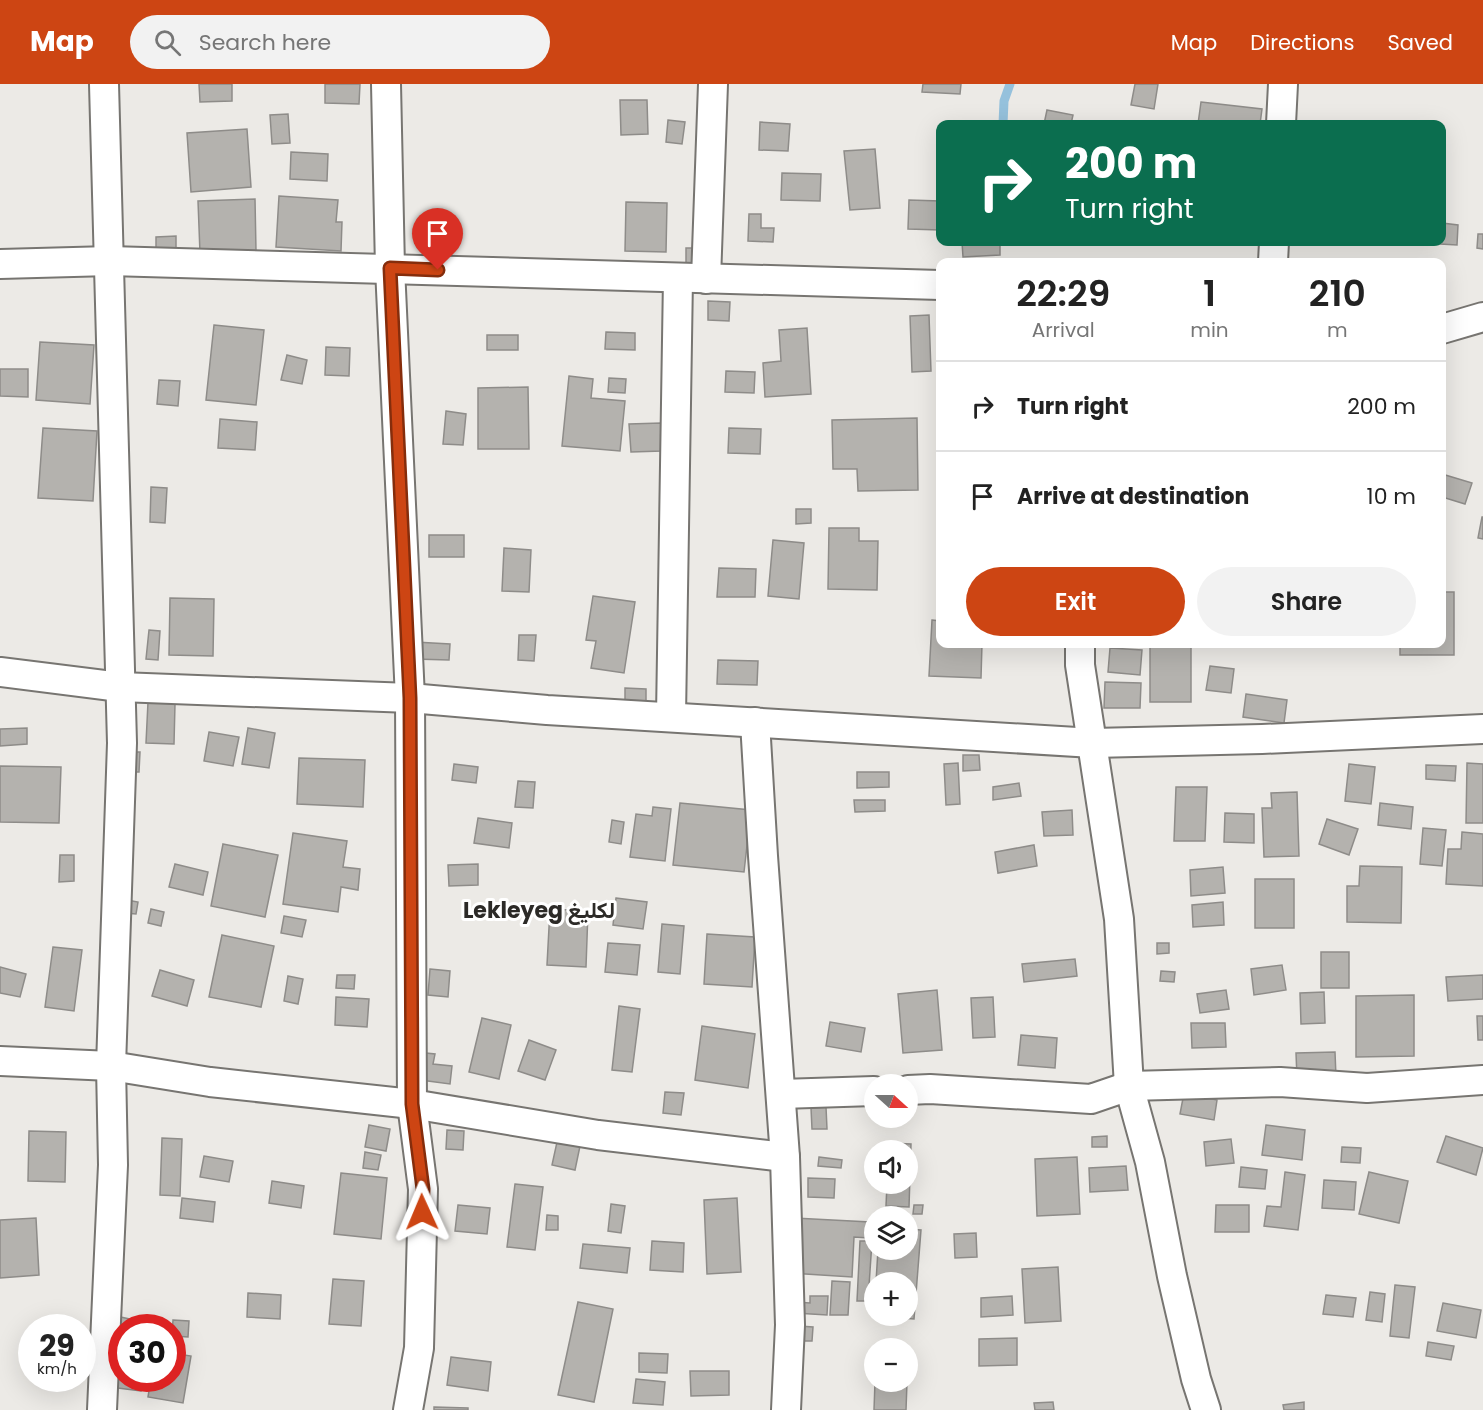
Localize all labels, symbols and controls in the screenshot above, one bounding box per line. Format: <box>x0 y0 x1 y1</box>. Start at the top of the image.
search box <box>130 15 550 69</box>
text: Map <box>30 22 94 61</box>
icon: search <box>151 26 184 59</box>
text: Search here <box>199 27 331 58</box>
text: Map <box>1171 28 1217 57</box>
text: Directions <box>1250 28 1354 57</box>
text: Saved <box>1387 28 1453 57</box>
text: 200 m <box>1065 134 1197 193</box>
icon: right <box>966 144 1044 222</box>
text: Turn right <box>1065 190 1194 227</box>
pin <box>412 208 463 270</box>
icon: arrive <box>421 217 454 250</box>
text: 22:29 <box>1016 268 1110 319</box>
text: 1 <box>1203 268 1216 319</box>
text: 210 <box>1309 268 1366 319</box>
text: Arrival <box>1032 316 1095 344</box>
text: min <box>1190 316 1229 344</box>
text: m <box>1327 316 1348 344</box>
icon: right <box>966 390 999 423</box>
text: Turn right <box>1017 391 1128 422</box>
text: 200 m <box>1347 391 1416 422</box>
icon: arrive <box>966 480 999 513</box>
text: Arrive at destination <box>1017 481 1249 512</box>
text: 10 m <box>1367 481 1416 512</box>
button: Exit <box>966 567 1185 636</box>
button: Share <box>1197 567 1416 636</box>
district label: Lekleyeg لكليغ <box>463 895 615 926</box>
north arrow <box>864 1074 918 1128</box>
map controls <box>864 1074 918 1392</box>
button: sound <box>864 1140 918 1194</box>
position arrow <box>390 1180 454 1244</box>
button: layers <box>864 1206 918 1260</box>
button: + <box>864 1272 918 1326</box>
speed limit sign: 30 <box>108 1314 186 1392</box>
text: 29 <box>39 1324 75 1367</box>
button: − <box>864 1338 918 1392</box>
text: km/h <box>37 1358 77 1379</box>

